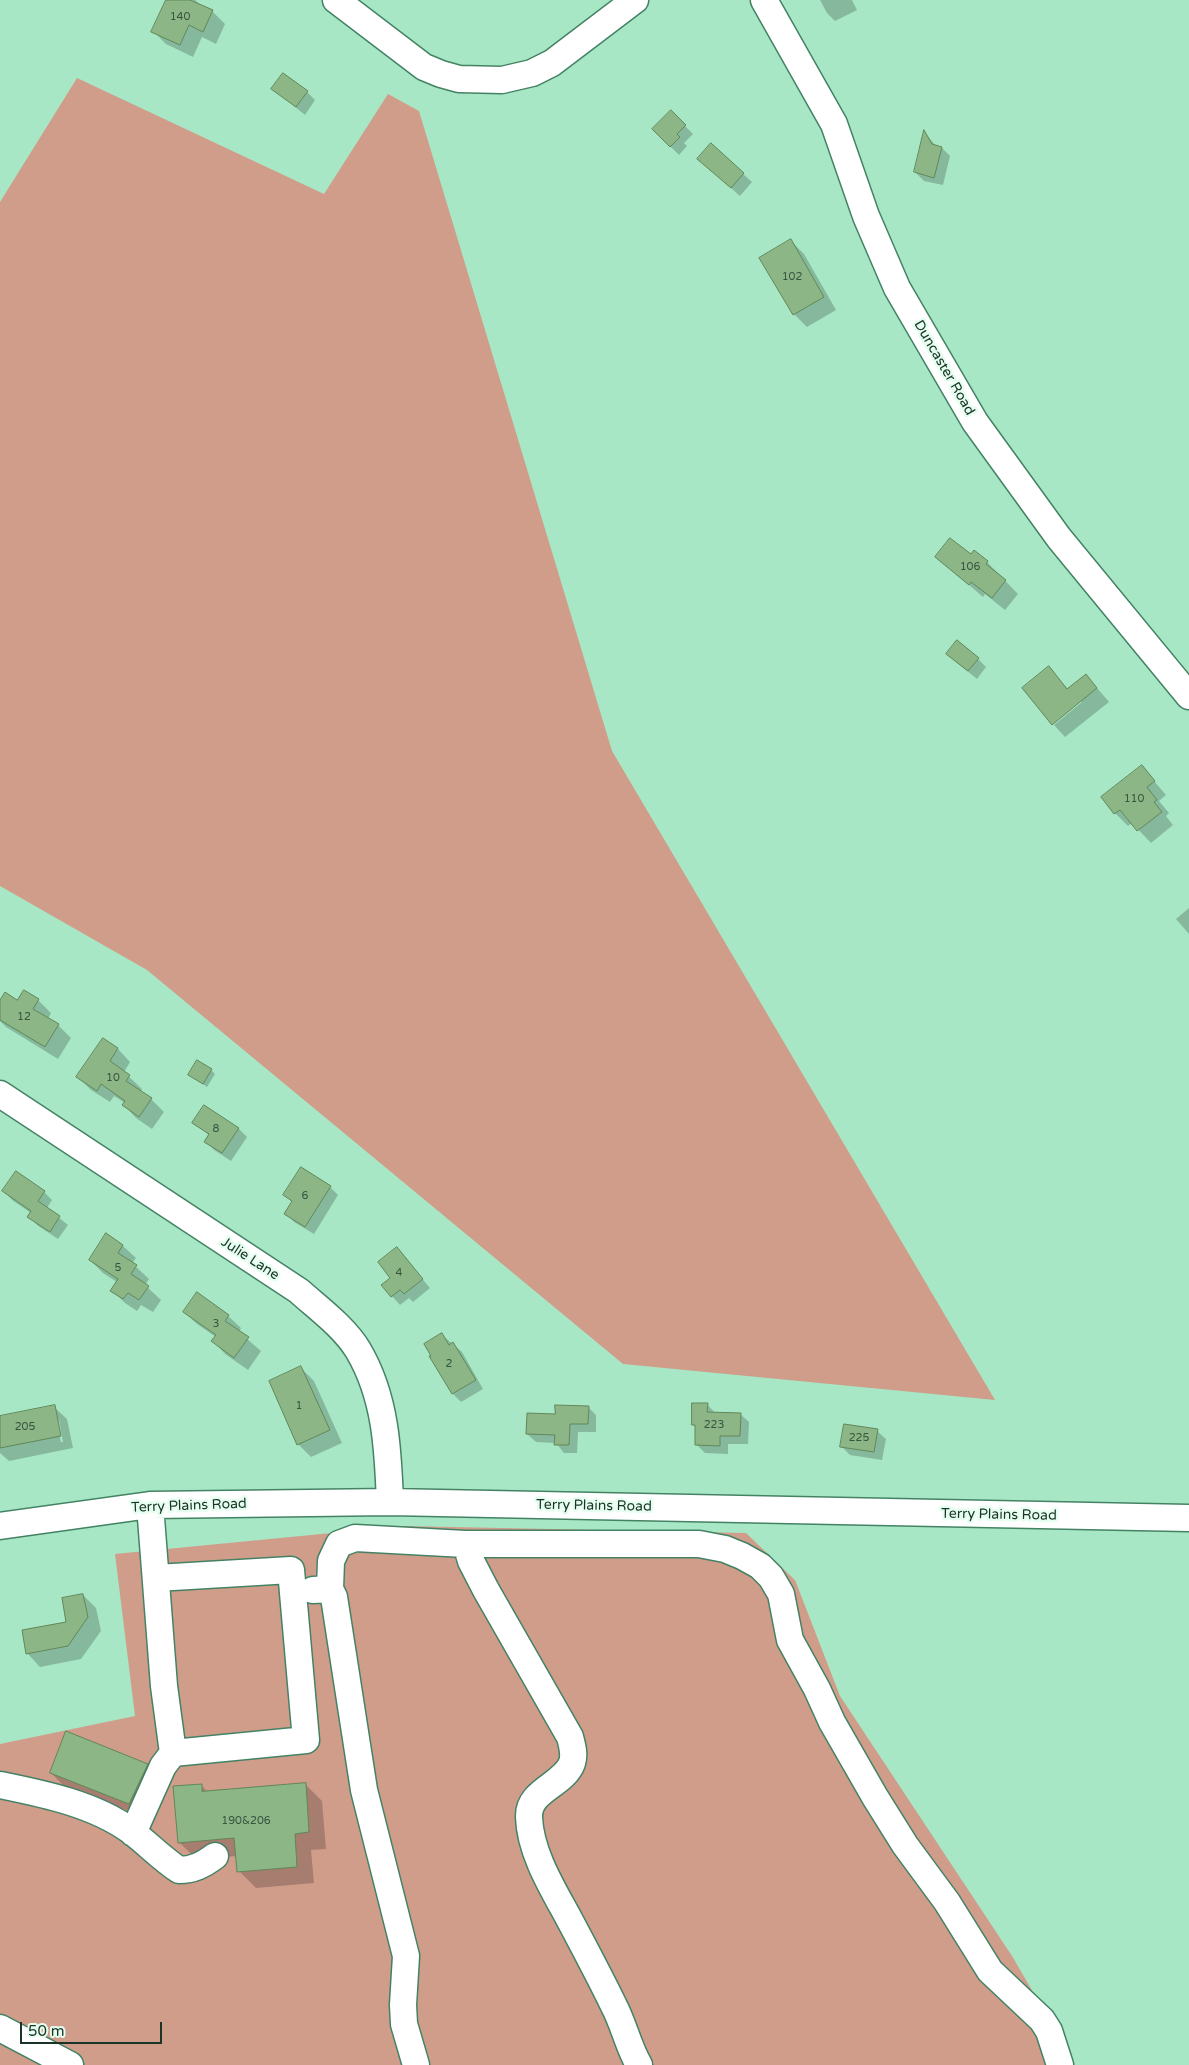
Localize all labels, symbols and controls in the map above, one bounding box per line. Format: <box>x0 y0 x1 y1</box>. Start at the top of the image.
house number: 140 <box>170 10 190 24</box>
house number: 102 <box>782 270 802 284</box>
street label: Duncaster Road <box>910 318 978 418</box>
house number: 106 <box>960 560 980 574</box>
house number: 110 <box>1124 792 1144 806</box>
house number: 12 <box>17 1010 31 1024</box>
house number: 10 <box>106 1071 120 1085</box>
house number: 8 <box>213 1122 219 1136</box>
house number: 6 <box>302 1189 308 1203</box>
street label: Julie Lane <box>218 1234 282 1284</box>
house number: 5 <box>115 1261 121 1275</box>
house number: 4 <box>396 1266 402 1280</box>
house number: 3 <box>213 1317 219 1331</box>
house number: 2 <box>446 1357 452 1371</box>
house number: 1 <box>296 1399 302 1413</box>
house number: 223 <box>704 1418 724 1432</box>
house number: 205 <box>15 1420 35 1434</box>
house number: 225 <box>849 1431 869 1445</box>
street label: Terry Plains Road <box>131 1496 247 1516</box>
street label: Terry Plains Road <box>536 1497 652 1515</box>
street label: Terry Plains Road <box>941 1506 1057 1524</box>
house number: 190&206 <box>221 1814 271 1828</box>
scale bar <box>22 2012 165 2044</box>
text: 50 m <box>28 2022 65 2040</box>

